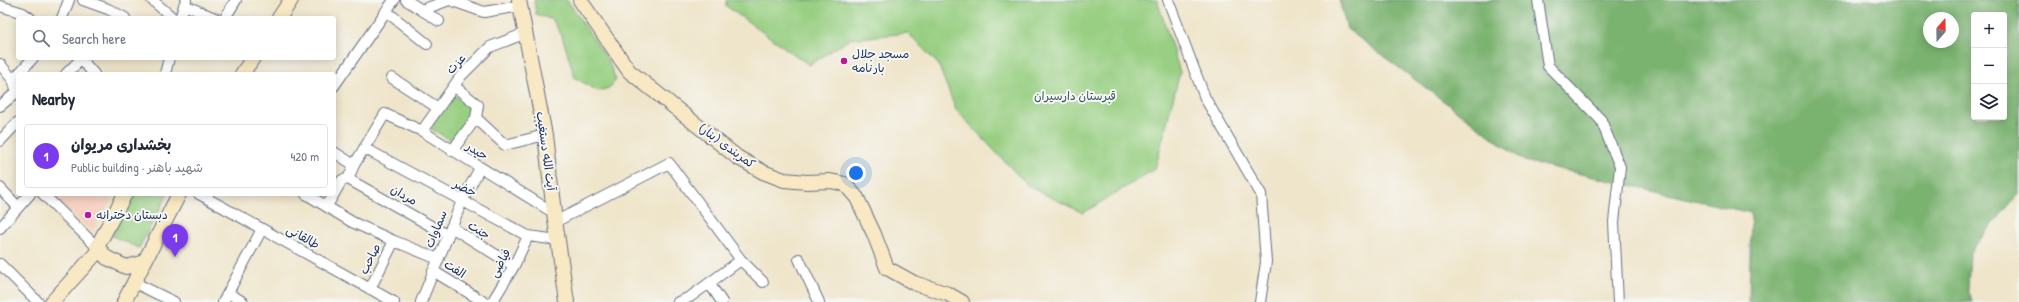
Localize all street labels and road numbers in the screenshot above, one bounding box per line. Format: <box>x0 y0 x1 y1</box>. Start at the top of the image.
street label: عزت <box>442 50 469 78</box>
street label: آیت الله دستغیب <box>533 110 561 193</box>
street label: کمربندی (بنار) <box>695 119 759 172</box>
street label: حیدر <box>462 137 491 164</box>
street label: خضر <box>450 174 480 201</box>
street label: مردان <box>388 180 421 209</box>
street label: سماوات <box>420 207 451 250</box>
street label: جنت <box>465 216 494 243</box>
street label: طالقانی <box>284 220 323 253</box>
street label: صاحب <box>355 240 385 277</box>
street label: فیاضی <box>485 245 514 280</box>
street label: الفت <box>441 255 469 282</box>

